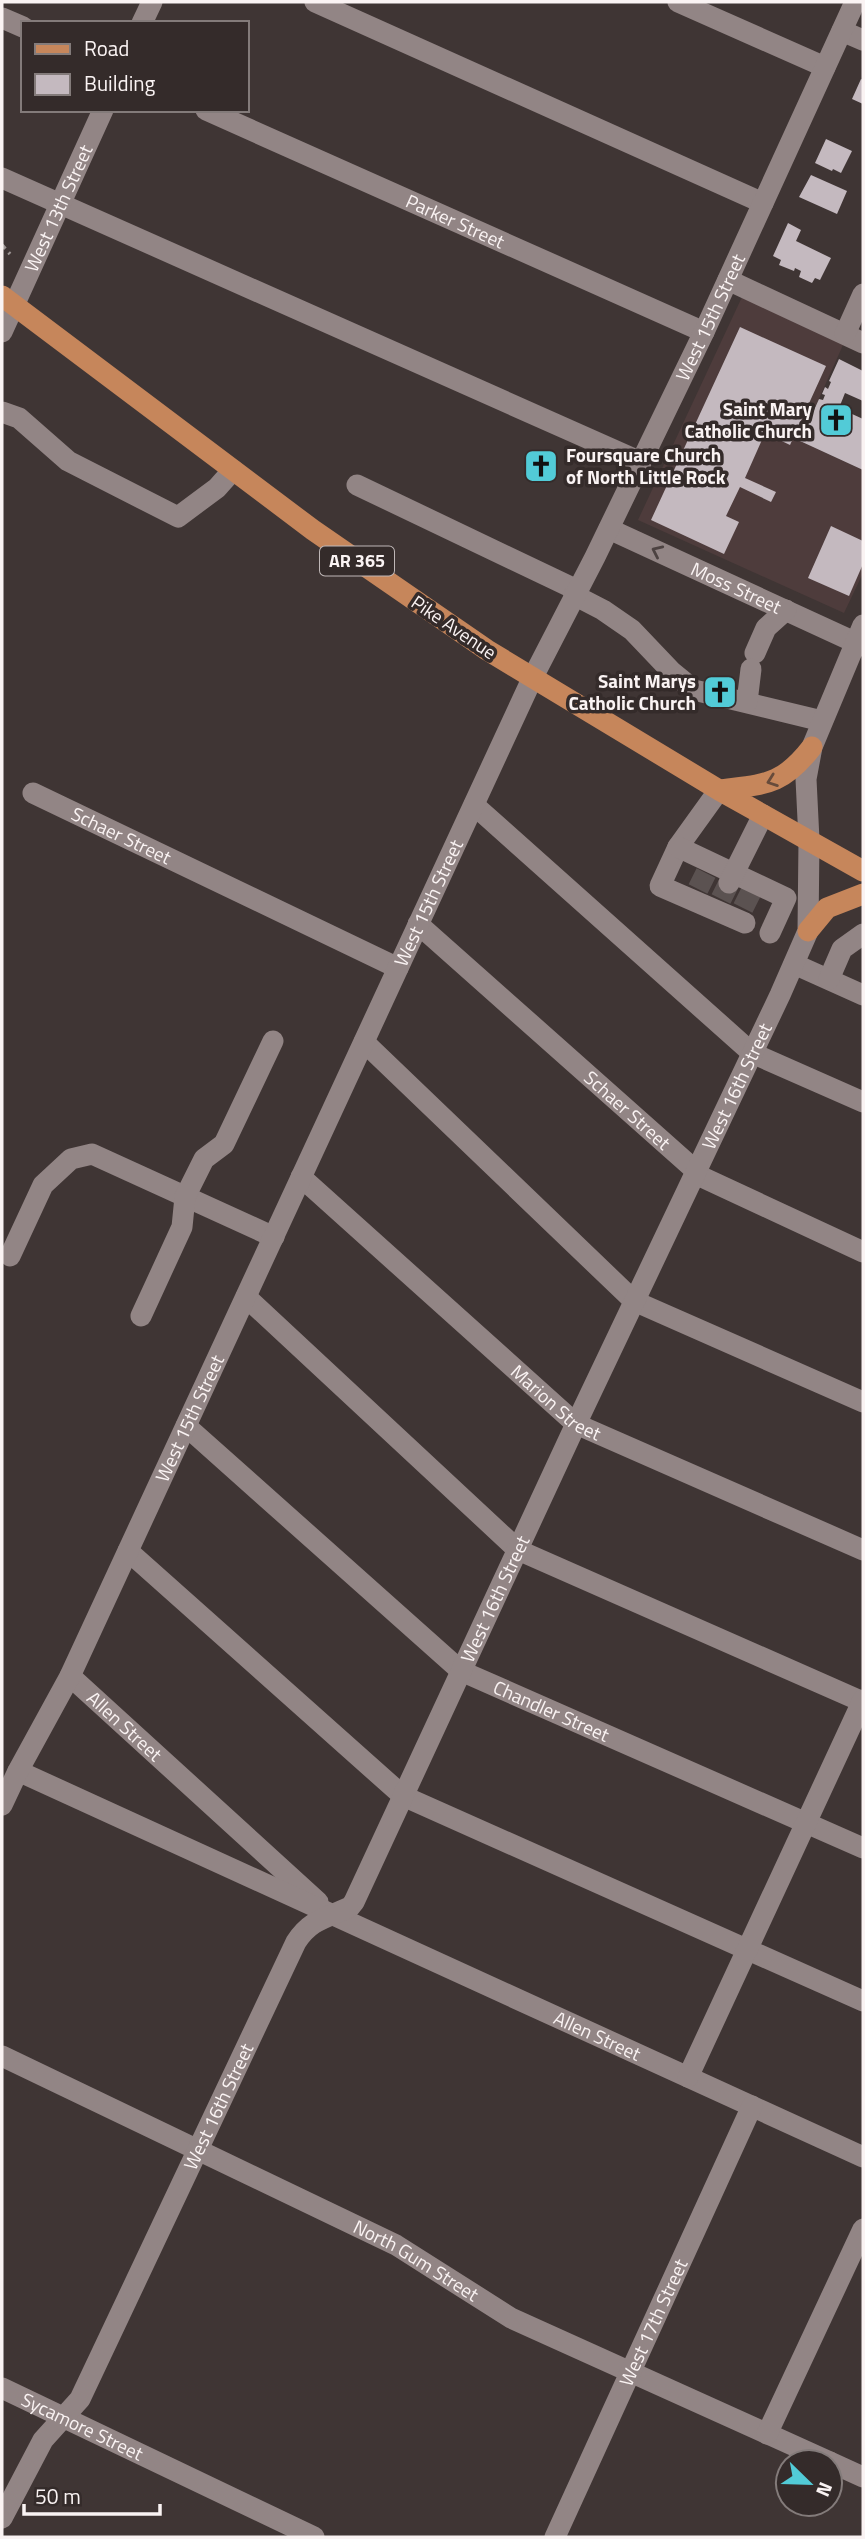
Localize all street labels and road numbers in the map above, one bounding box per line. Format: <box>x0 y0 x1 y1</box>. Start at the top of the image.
street label: West 13th Street <box>16 139 100 276</box>
street label: Parker Street <box>401 186 510 256</box>
street label: West 15th Street <box>668 249 752 385</box>
road number: AR 365 <box>320 546 394 576</box>
street label: Moss Street <box>686 554 787 621</box>
street label: Pike Avenue <box>406 587 503 666</box>
street label: Schaer Street <box>67 799 177 871</box>
street label: West 15th Street <box>386 834 470 971</box>
street label: West 16th Street <box>694 1017 779 1154</box>
street label: Schaer Street <box>578 1063 678 1156</box>
street label: West 15th Street <box>147 1349 231 1486</box>
street label: Marion Street <box>505 1357 606 1447</box>
street label: West 16th Street <box>452 1530 536 1667</box>
street label: Chandler Street <box>489 1672 614 1749</box>
street label: Allen Street <box>81 1683 169 1768</box>
street label: Allen Street <box>549 2003 646 2068</box>
street label: West 16th Street <box>175 2038 260 2174</box>
street label: North Gum Street <box>349 2212 485 2308</box>
street label: West 17th Street <box>611 2253 694 2391</box>
street label: Sycamore Street <box>17 2384 149 2468</box>

